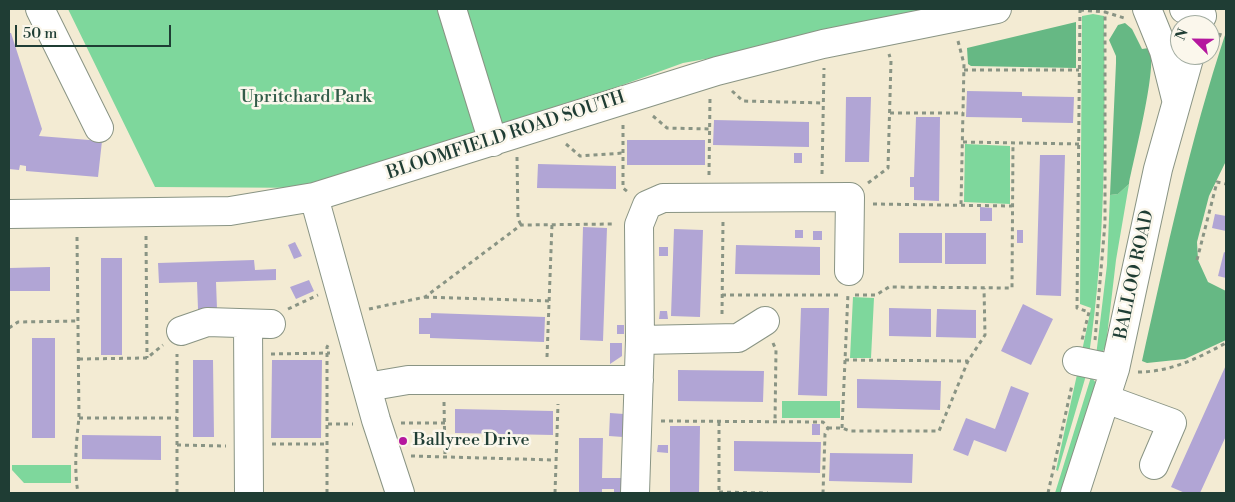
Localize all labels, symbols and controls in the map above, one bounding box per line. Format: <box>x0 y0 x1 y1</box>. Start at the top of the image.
scale bar <box>18 15 174 47</box>
north arrow <box>1170 15 1220 65</box>
text: 50 m <box>23 24 57 43</box>
text: N <box>1172 26 1193 43</box>
park label: Upritchard Park <box>240 87 372 109</box>
street label: BLOOMFIELD ROAD SOUTH <box>384 87 628 185</box>
street label: BALLOO ROAD <box>1111 208 1159 342</box>
place label: Ballyree Drive <box>413 430 530 452</box>
marker: Ballyree Drive <box>397 435 409 447</box>

